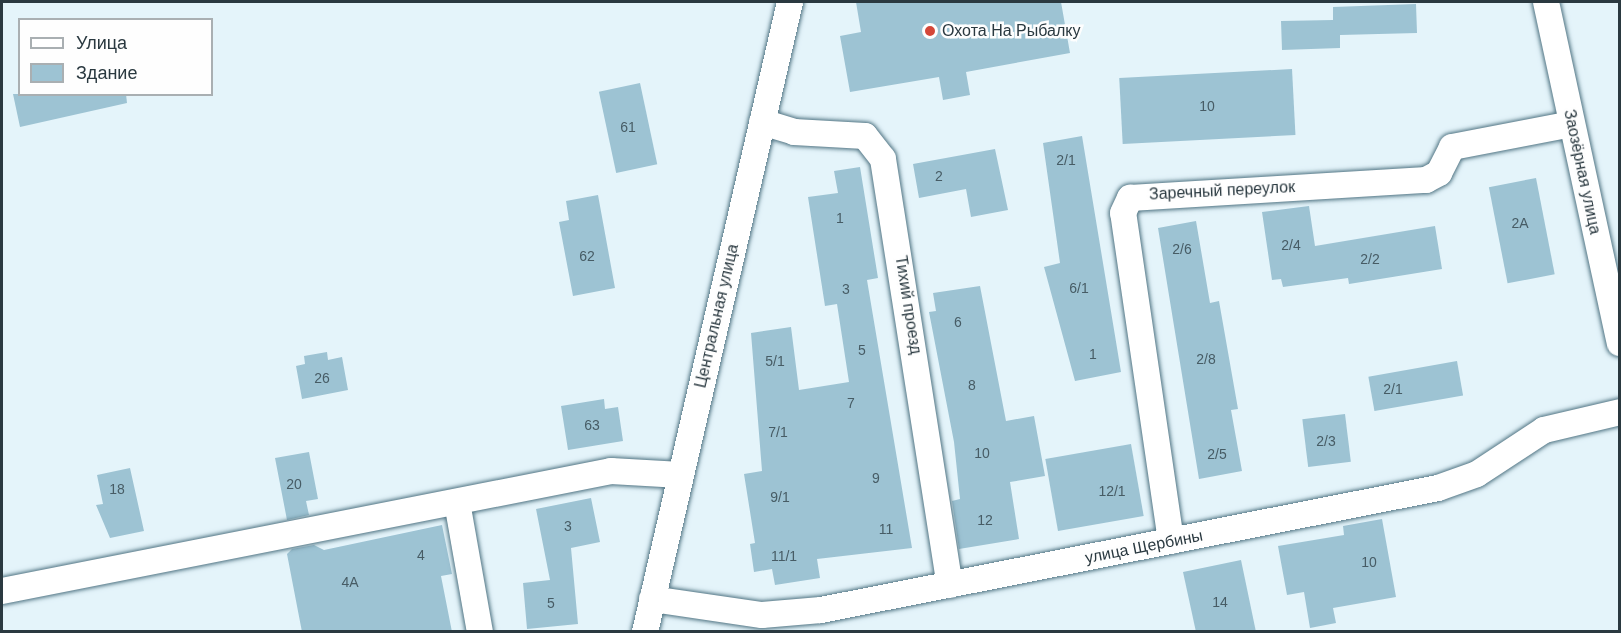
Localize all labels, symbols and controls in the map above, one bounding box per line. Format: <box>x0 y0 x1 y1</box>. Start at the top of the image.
legend <box>18 18 213 96</box>
place label: Охота На Рыбалку <box>942 21 1080 41</box>
marker: Охота На Рыбалку <box>923 24 937 38</box>
text: Улица <box>76 33 127 53</box>
text: Здание <box>76 63 137 83</box>
house number: 10 <box>1199 98 1215 114</box>
street label: Заозёрная улица <box>1559 108 1605 236</box>
house number: 61 <box>620 119 636 135</box>
house number: 2/1 <box>1056 152 1076 168</box>
house number: 2 <box>935 168 943 184</box>
street label: Заречный переулок <box>1149 178 1295 204</box>
house number: 1 <box>836 210 844 226</box>
house number: 2А <box>1511 215 1529 231</box>
house number: 2/4 <box>1281 237 1301 253</box>
house number: 2/6 <box>1172 241 1192 257</box>
street label: Центральная улица <box>691 242 743 390</box>
house number: 62 <box>579 248 595 264</box>
house number: 2/2 <box>1360 251 1380 267</box>
street label: Тихий проезд <box>891 254 925 356</box>
house number: 6/1 <box>1069 280 1089 296</box>
house number: 3 <box>842 281 850 297</box>
house number: 6 <box>954 314 962 330</box>
house number: 5 <box>858 342 866 358</box>
house number: 1 <box>1089 346 1097 362</box>
house number: 2/8 <box>1196 351 1216 367</box>
house number: 5/1 <box>765 353 785 369</box>
house number: 26 <box>314 370 330 386</box>
house number: 8 <box>968 377 976 393</box>
house number: 2/1 <box>1383 381 1403 397</box>
house number: 7 <box>847 395 855 411</box>
house number: 63 <box>584 417 600 433</box>
house number: 7/1 <box>768 424 788 440</box>
house number: 2/3 <box>1316 433 1336 449</box>
house number: 10 <box>974 445 990 461</box>
house number: 2/5 <box>1207 446 1227 462</box>
house number: 9 <box>872 470 880 486</box>
house number: 20 <box>286 476 302 492</box>
house number: 18 <box>109 481 125 497</box>
house number: 12/1 <box>1098 483 1126 499</box>
house number: 9/1 <box>770 489 790 505</box>
house number: 12 <box>977 512 993 528</box>
house number: 3 <box>564 518 572 534</box>
house number: 11 <box>879 521 893 537</box>
street label: улица Щербины <box>1083 526 1205 568</box>
house number: 4 <box>417 547 425 563</box>
house number: 11/1 <box>771 548 797 564</box>
house number: 10 <box>1361 554 1377 570</box>
house number: 4А <box>341 574 359 590</box>
house number: 14 <box>1212 594 1228 610</box>
house number: 5 <box>547 595 555 611</box>

